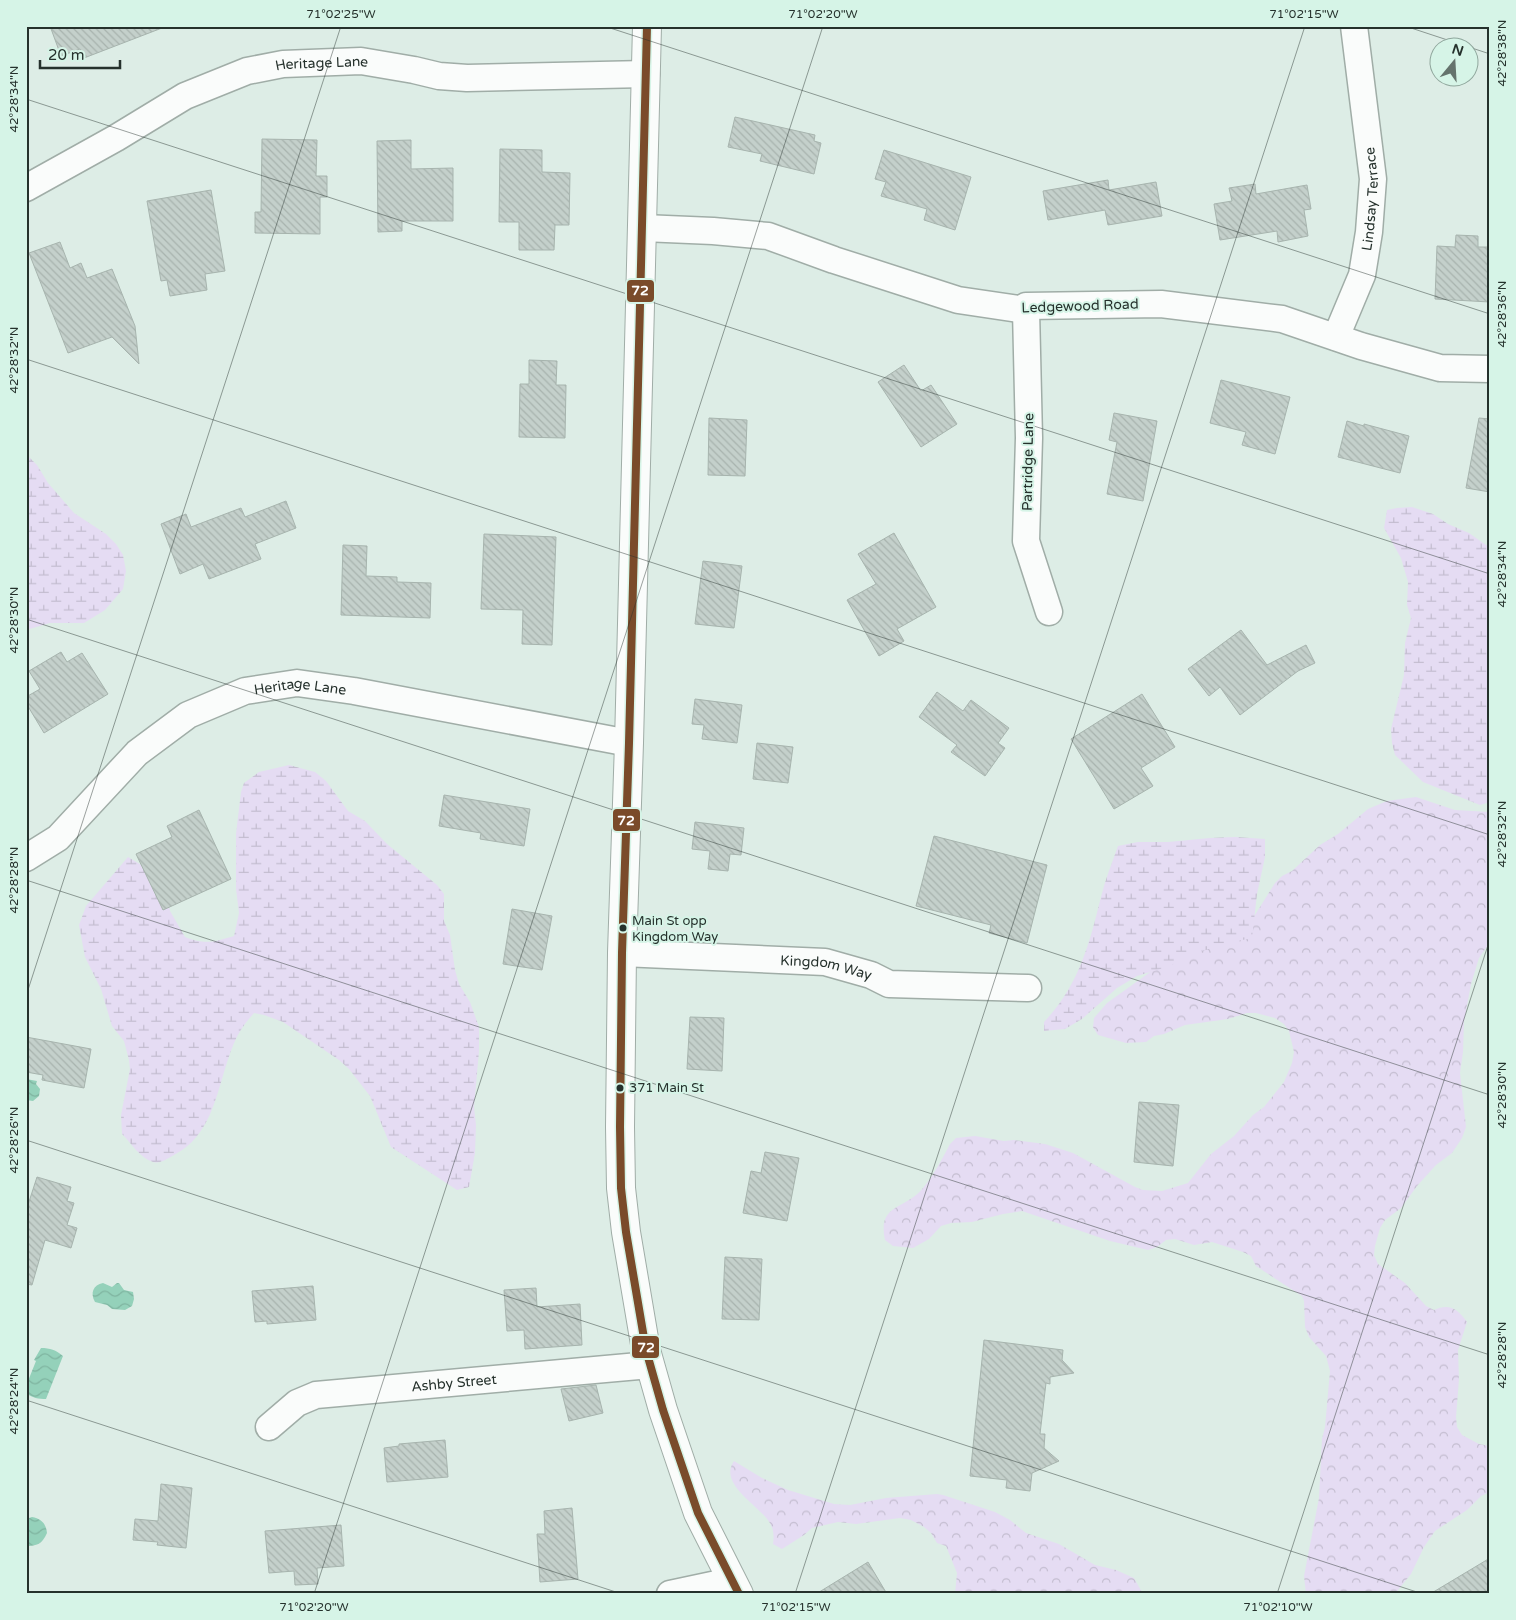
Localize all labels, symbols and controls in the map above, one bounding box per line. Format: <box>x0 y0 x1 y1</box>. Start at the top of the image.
text: 71°02'25"W <box>306 7 376 21</box>
text: 71°02'20"W <box>788 7 858 21</box>
text: 71°02'15"W <box>1269 7 1339 21</box>
text: 42°28'38"N <box>1495 20 1509 87</box>
scale bar <box>40 38 120 70</box>
north arrow <box>1428 38 1478 88</box>
text: N <box>1450 40 1466 60</box>
text: 20 m <box>48 46 85 64</box>
street label: Heritage Lane <box>274 53 370 74</box>
text: 42°28'34"N <box>7 66 21 133</box>
street label: Lindsay Terrace <box>1358 146 1382 252</box>
line badge: 72 <box>626 279 655 303</box>
text: 42°28'36"N <box>1495 281 1509 348</box>
text: 72 <box>631 282 649 299</box>
street label: Ledgewood Road <box>1021 295 1139 317</box>
text: 42°28'32"N <box>7 327 21 394</box>
street label: Partridge Lane <box>1019 413 1037 511</box>
text: 42°28'34"N <box>1495 541 1509 608</box>
text: 42°28'30"N <box>7 587 21 654</box>
street label: Heritage Lane <box>253 674 348 698</box>
text: 42°28'32"N <box>1495 801 1509 868</box>
line badge: 72 <box>612 808 641 832</box>
text: 72 <box>617 812 635 829</box>
text: 42°28'28"N <box>7 847 21 914</box>
place label: Main St opp Kingdom Way <box>632 913 718 945</box>
marker: Main St opp Kingdom Way <box>618 923 628 933</box>
street label: Kingdom Way <box>780 952 874 983</box>
text: 42°28'30"N <box>1495 1062 1509 1129</box>
place label: 371 Main St <box>629 1080 704 1096</box>
marker: 371 Main St <box>615 1083 625 1093</box>
text: 42°28'26"N <box>7 1107 21 1174</box>
text: 42°28'28"N <box>1495 1322 1509 1389</box>
line badge: 72 <box>631 1335 660 1359</box>
text: 72 <box>637 1339 655 1356</box>
text: 42°28'24"N <box>7 1368 21 1435</box>
street label: Ashby Street <box>411 1370 498 1395</box>
text: 71°02'20"W <box>279 1600 349 1614</box>
text: 71°02'15"W <box>761 1600 831 1614</box>
text: 71°02'10"W <box>1243 1600 1313 1614</box>

